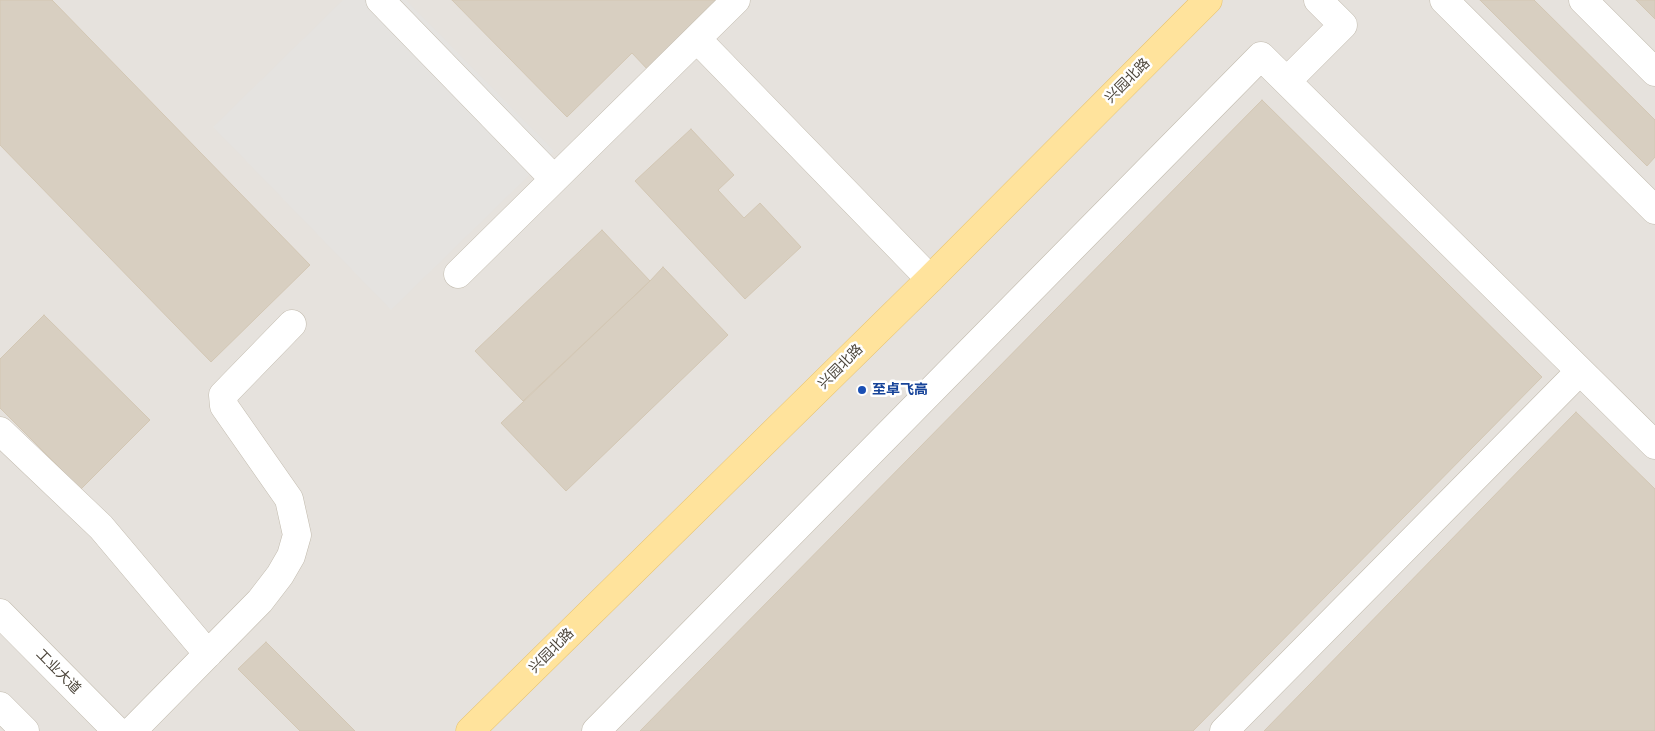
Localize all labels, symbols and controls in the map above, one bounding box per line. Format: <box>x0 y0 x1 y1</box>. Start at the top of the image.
street label: 兴园北路 <box>1102 55 1154 107</box>
street label: 兴园北路 <box>815 341 867 393</box>
place label: 至卓飞高 <box>872 382 928 398</box>
marker: 至卓飞高 <box>856 384 868 396</box>
street label: 兴园北路 <box>526 625 578 677</box>
street label: 工业大道 <box>32 646 84 698</box>

